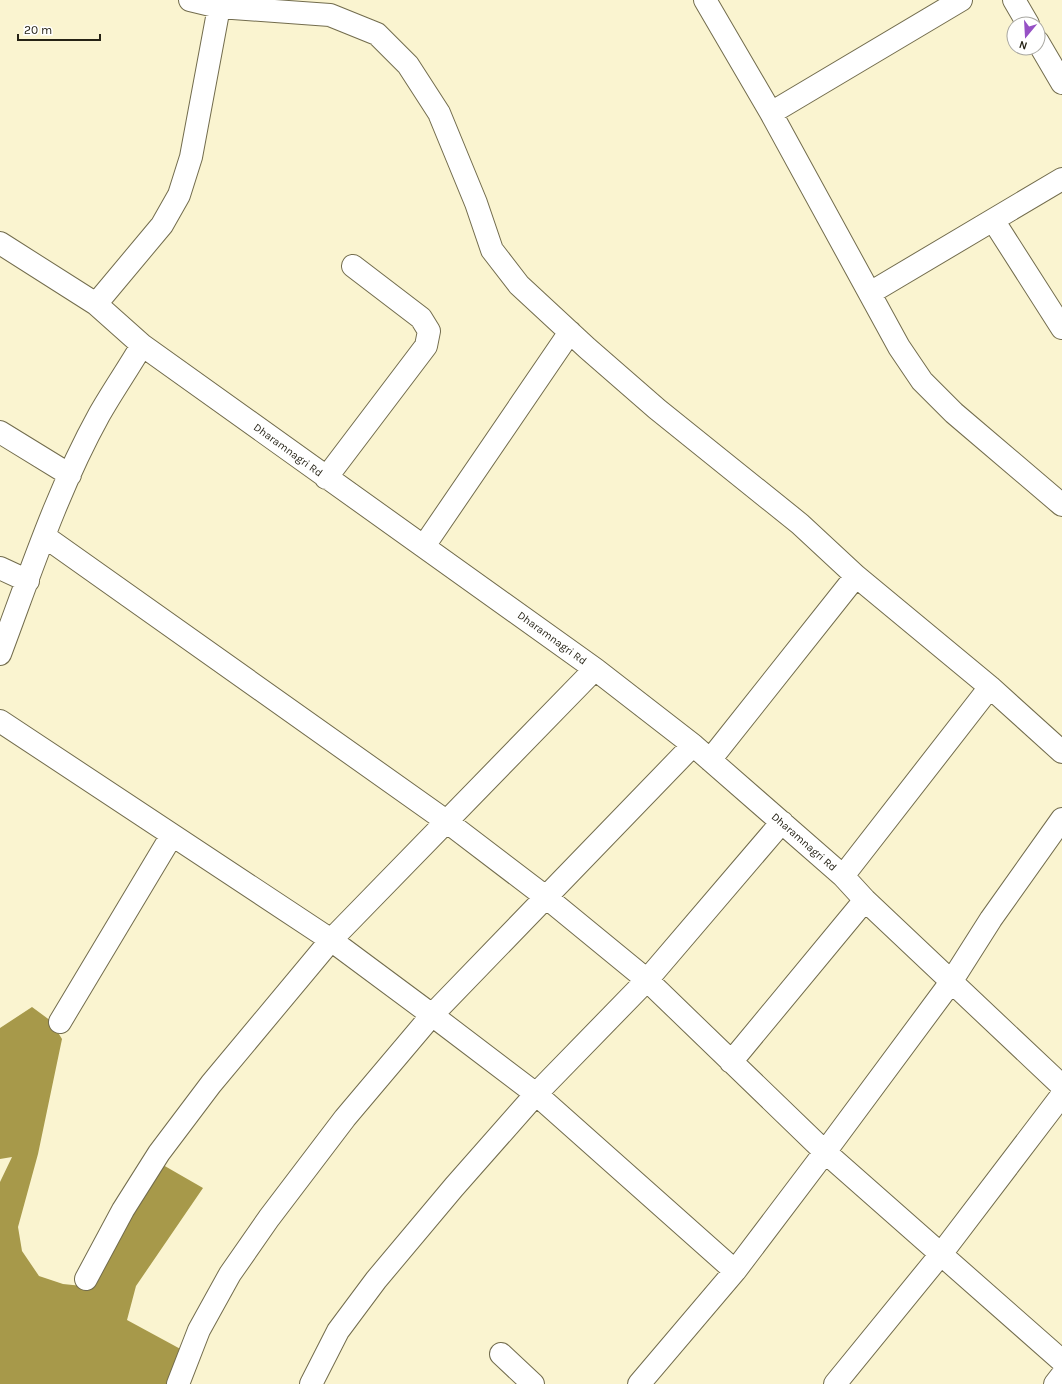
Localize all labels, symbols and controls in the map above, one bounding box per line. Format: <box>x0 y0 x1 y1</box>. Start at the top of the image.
scale bar <box>18 16 100 42</box>
north arrow <box>1006 16 1046 56</box>
text: 20 m <box>24 23 52 37</box>
text: N <box>1017 38 1029 52</box>
street label: Dharamnagri Rd <box>251 421 325 479</box>
street label: Dharamnagri Rd <box>515 609 589 667</box>
street label: Dharamnagri Rd <box>769 810 839 874</box>

